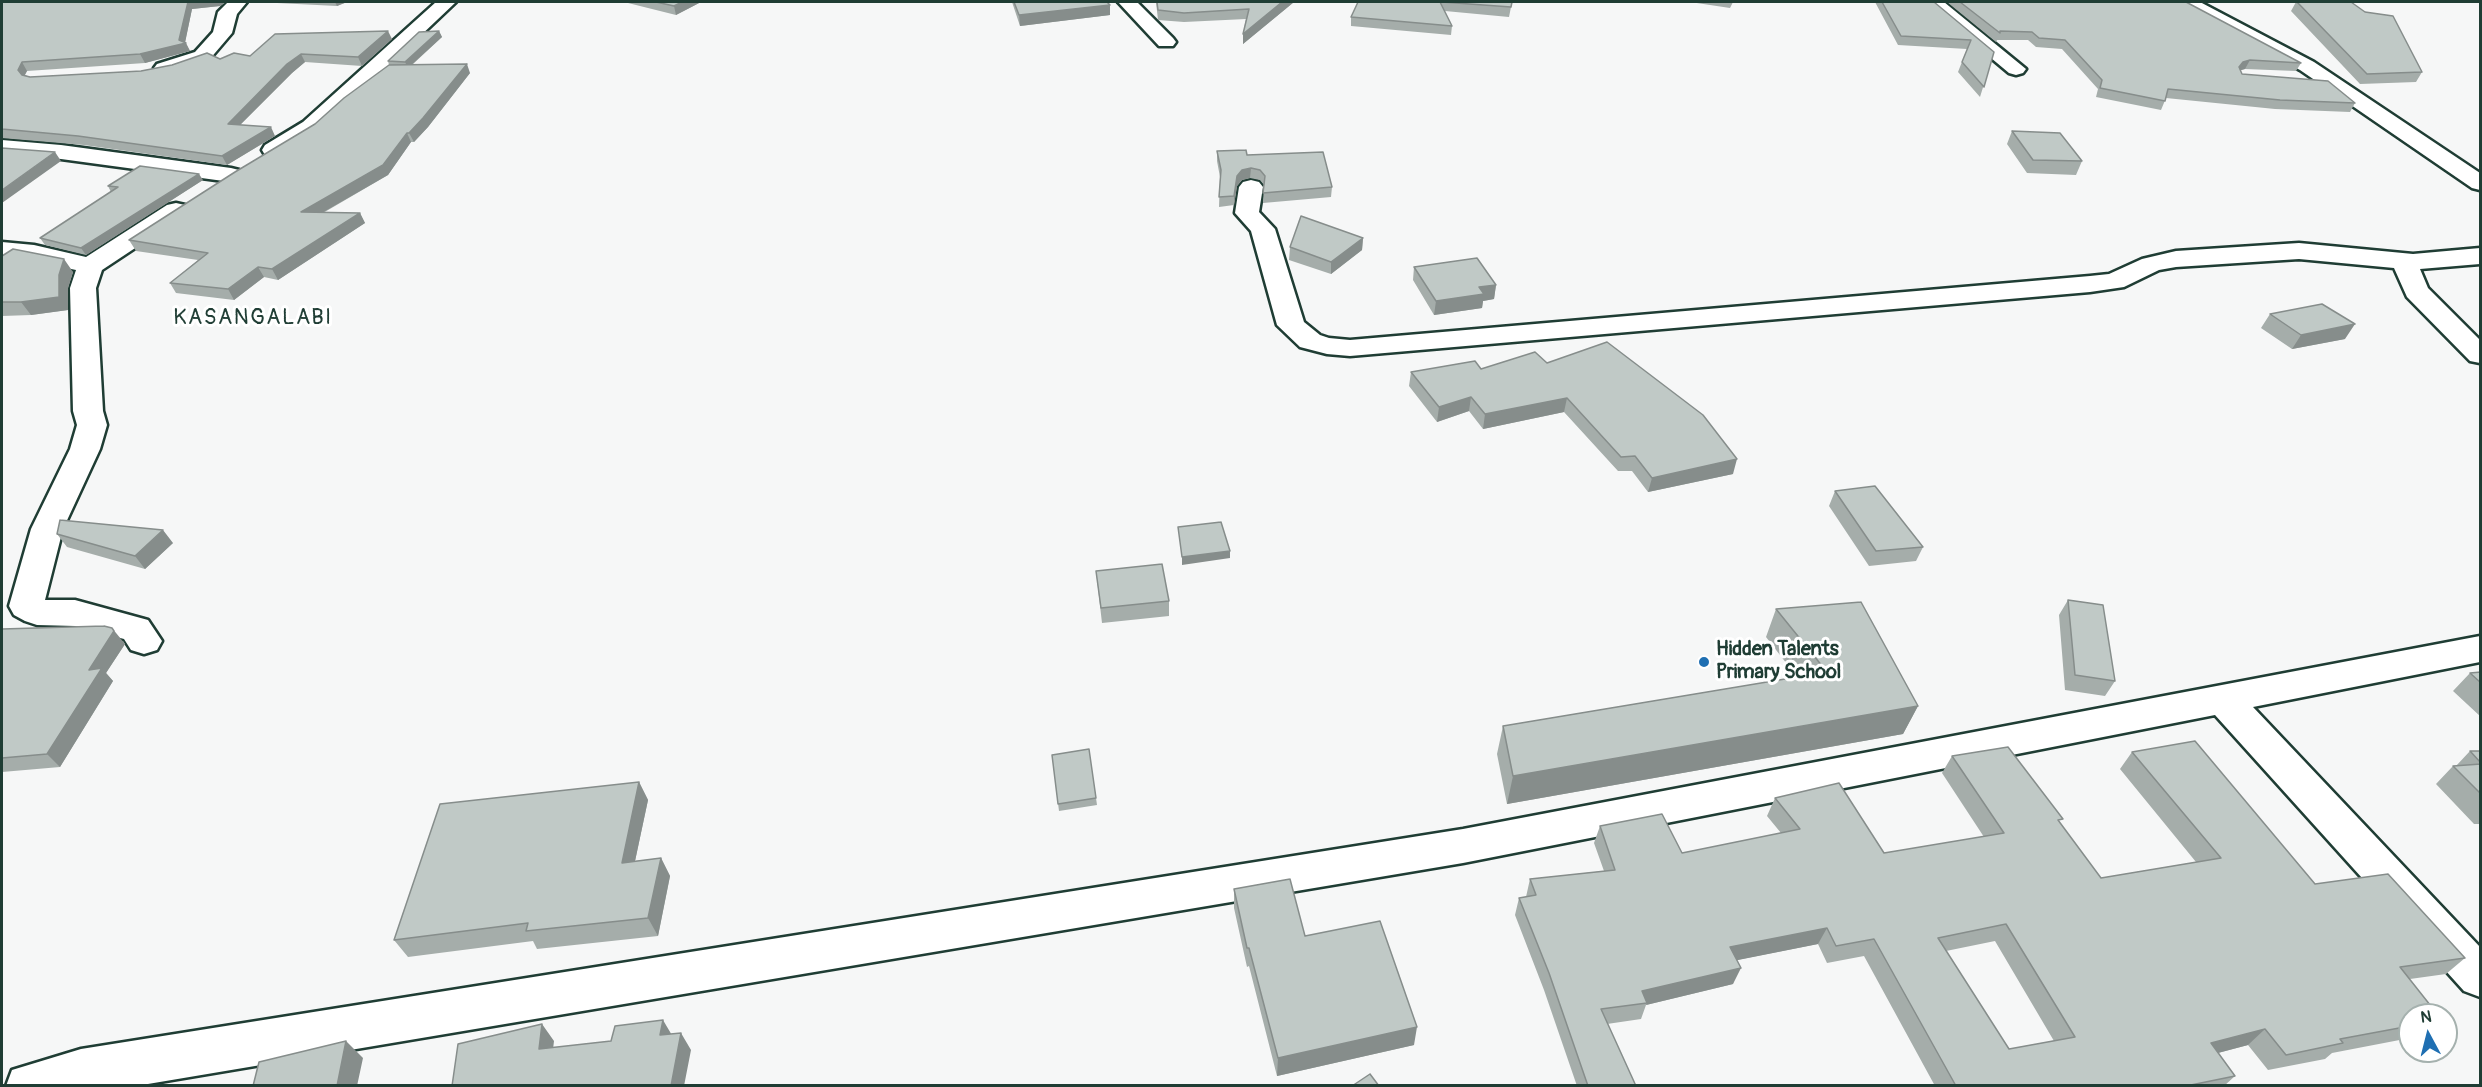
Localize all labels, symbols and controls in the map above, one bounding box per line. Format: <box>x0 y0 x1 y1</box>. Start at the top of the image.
district label: KASANGALABI <box>173 305 333 331</box>
place label: Hidden Talents Primary School <box>1716 638 1841 685</box>
marker: Hidden Talents Primary School <box>1697 655 1711 669</box>
north arrow <box>2398 1003 2458 1063</box>
text: N <box>2419 1007 2433 1028</box>

